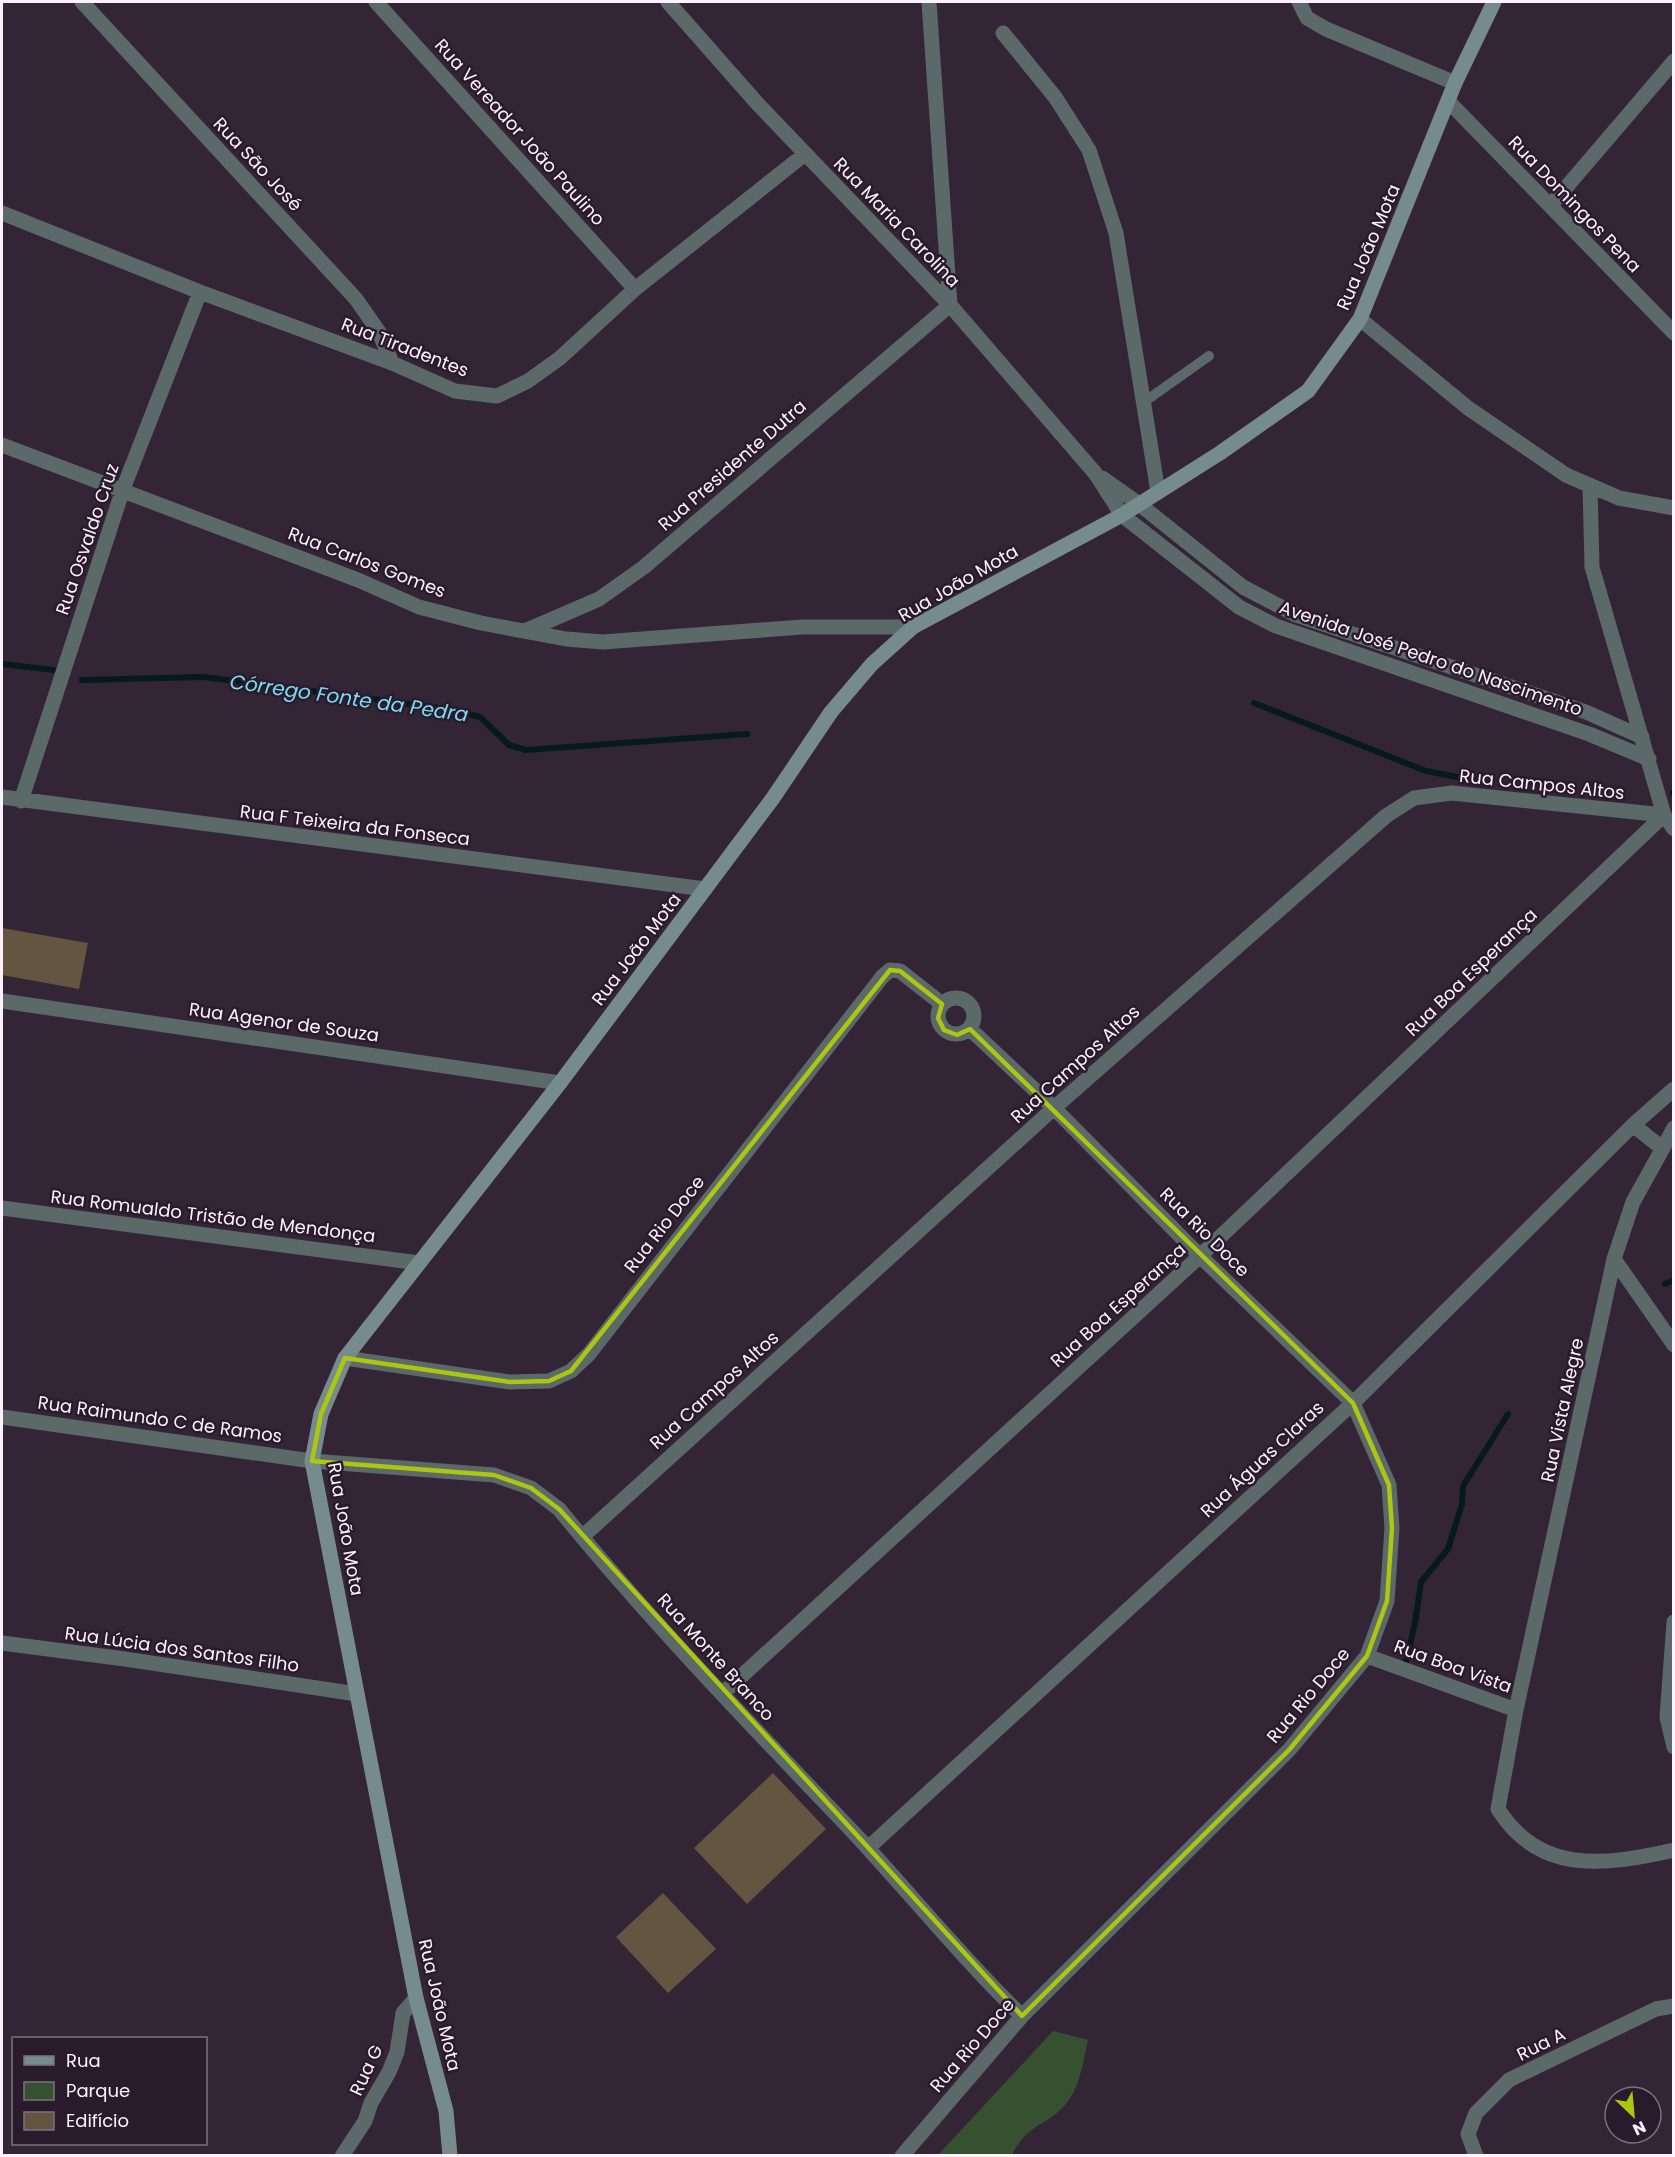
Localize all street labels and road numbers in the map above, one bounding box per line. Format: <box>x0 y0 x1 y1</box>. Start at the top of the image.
street label: Rua Vereador João Paulino <box>429 33 611 231</box>
street label: Rua São José <box>208 112 308 216</box>
street label: Rua Domingos Pena <box>1503 130 1647 278</box>
street label: Rua Maria Carolina <box>828 151 966 293</box>
street label: Rua João Mota <box>1330 180 1406 314</box>
street label: Rua Tiradentes <box>338 311 472 383</box>
street label: Rua Presidente Dutra <box>653 394 811 536</box>
street label: Rua Osvaldo Cruz <box>49 460 125 618</box>
street label: Rua Carlos Gomes <box>285 520 449 604</box>
street label: Rua João Mota <box>893 538 1023 628</box>
street label: Avenida José Pedro do Nascimento <box>1276 594 1586 722</box>
street label: Rua Campos Altos <box>1458 763 1626 805</box>
street label: Rua F Teixeira da Fonseca <box>239 798 471 852</box>
street label: Rua João Mota <box>585 888 687 1010</box>
street label: Rua Boa Esperança <box>1400 902 1542 1042</box>
street label: Rua Agenor de Souza <box>187 996 381 1048</box>
street label: Rua Campos Altos <box>1005 999 1145 1129</box>
street label: Rua Rio Doce <box>618 1170 710 1278</box>
street label: Rua Rio Doce <box>1155 1182 1255 1282</box>
street label: Rua Romualdo Tristão de Mendonça <box>49 1184 377 1248</box>
street label: Rua Boa Esperança <box>1045 1237 1191 1373</box>
street label: Rua Campos Altos <box>644 1325 784 1455</box>
street label: Rua Vista Alegre <box>1535 1336 1589 1484</box>
street label: Rua Raimundo C de Ramos <box>36 1389 284 1449</box>
street label: Rua Águas Claras <box>1195 1395 1329 1523</box>
street label: Rua João Mota <box>322 1460 370 1598</box>
street label: Rua Monte Branco <box>652 1588 780 1726</box>
street label: Rua Lúcia dos Santos Filho <box>63 1620 301 1678</box>
street label: Rua Boa Vista <box>1391 1633 1515 1699</box>
street label: Rua Rio Doce <box>1261 1642 1355 1748</box>
street label: Rua João Mota <box>413 1937 467 2073</box>
street label: Rua Rio Doce <box>924 1992 1020 2098</box>
street label: Rua A <box>1512 2021 1570 2067</box>
street label: Rua G <box>343 2040 389 2100</box>

